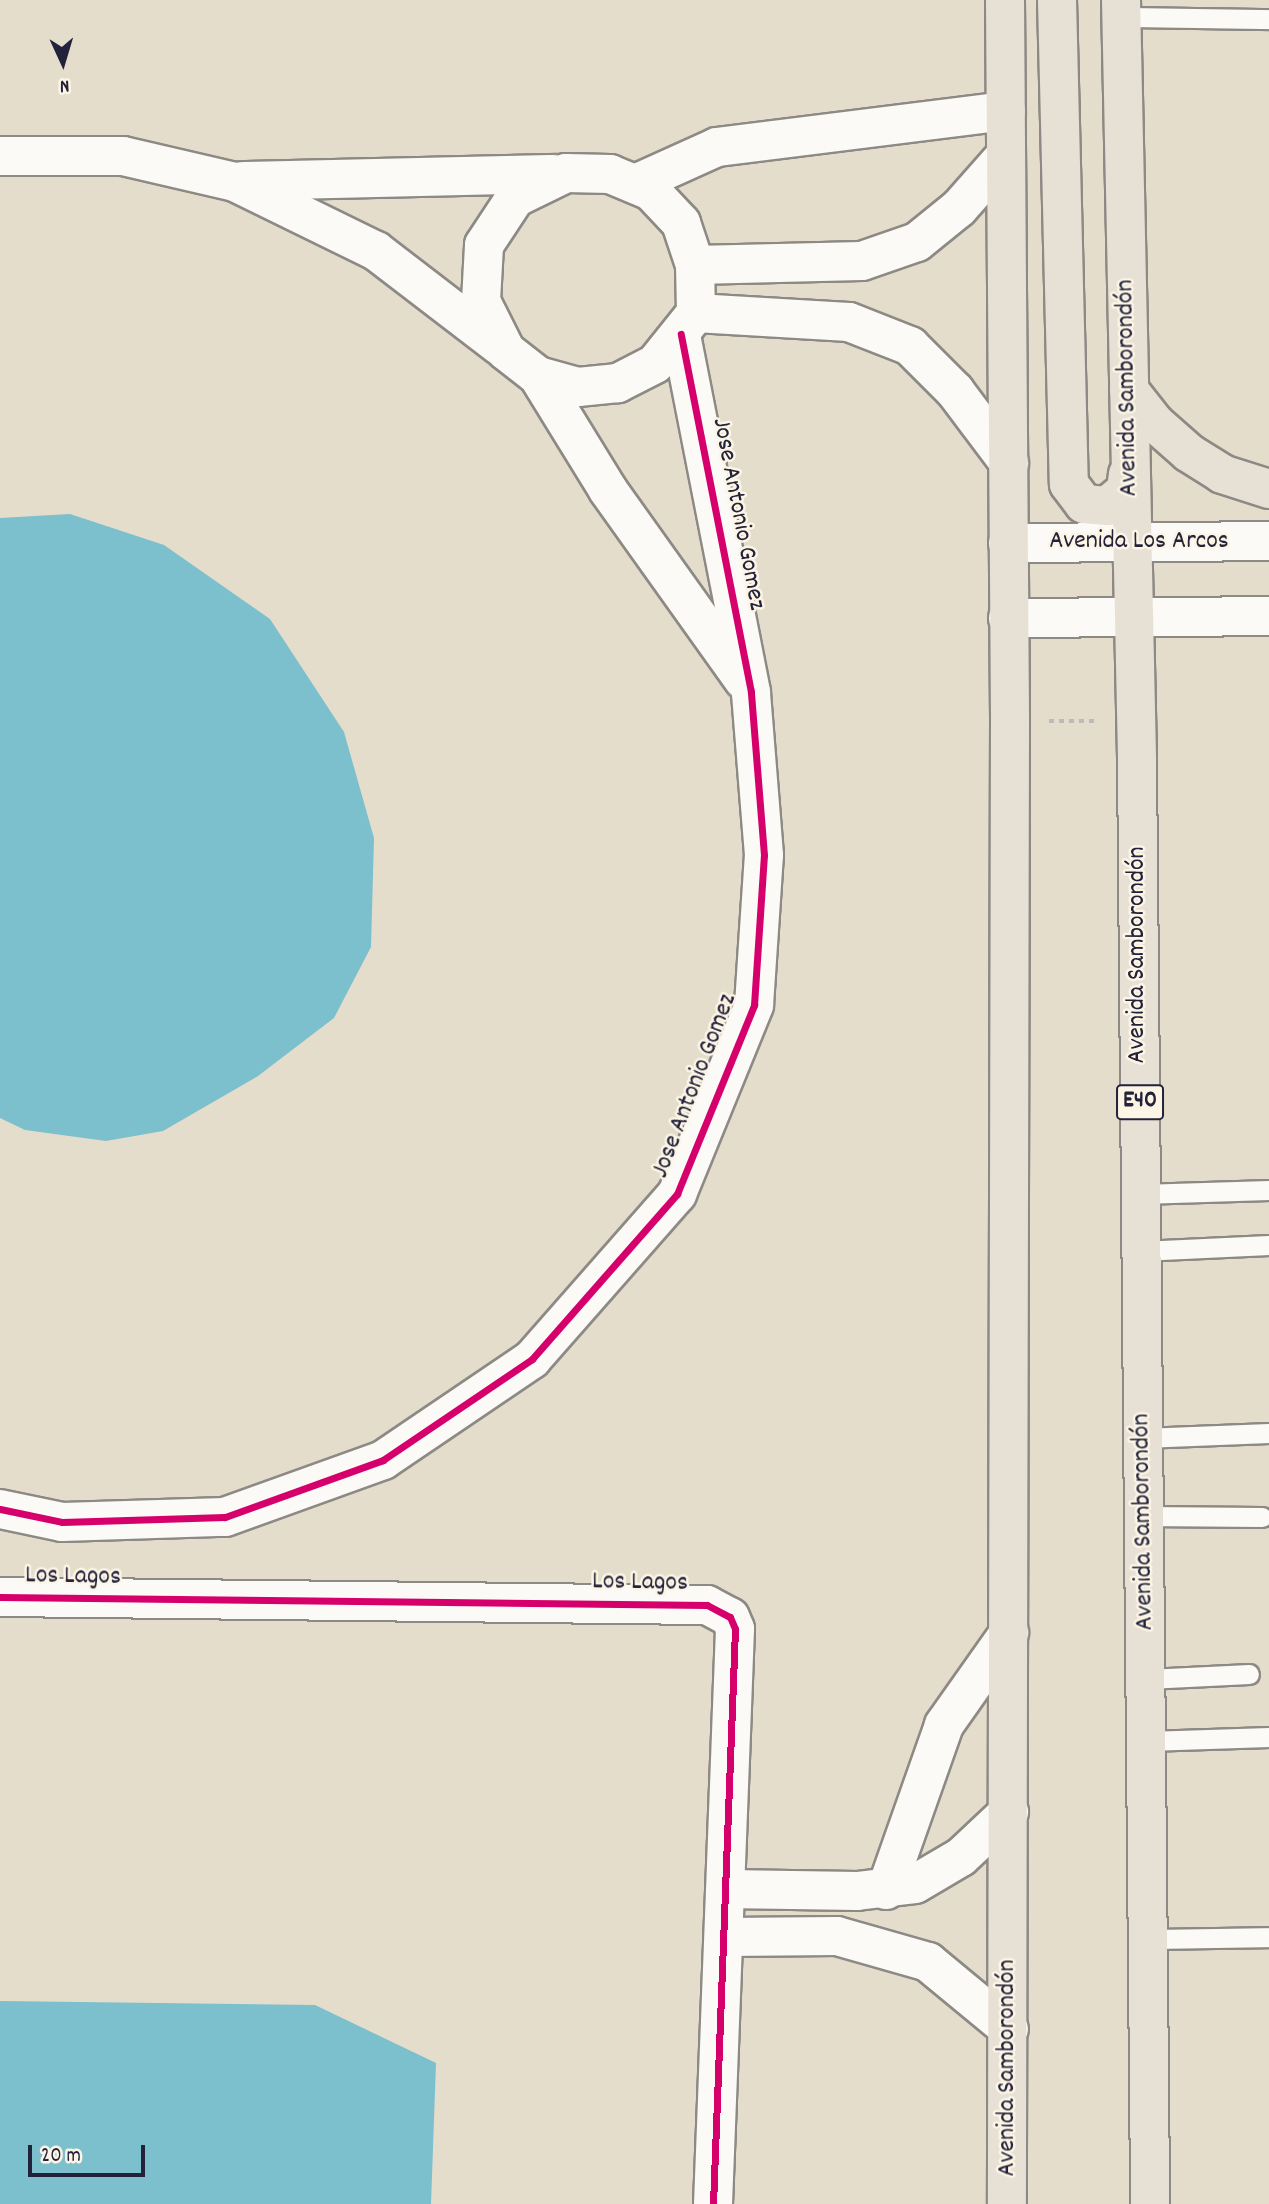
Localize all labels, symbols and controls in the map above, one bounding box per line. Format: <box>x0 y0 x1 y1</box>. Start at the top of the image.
north arrow <box>28 28 98 98</box>
text: N <box>59 71 70 98</box>
street label: Avenida Samborondón <box>1111 279 1145 497</box>
street label: Jose Antonio Gomez <box>704 415 772 613</box>
street label: Avenida Los Arcos <box>1049 526 1229 558</box>
street label: Avenida Samborondón <box>1122 847 1154 1063</box>
street label: Jose Antonio Gomez <box>646 989 744 1183</box>
road number: E40 <box>1116 1082 1164 1122</box>
street label: Avenida Samborondón <box>1127 1413 1161 1631</box>
street label: Los Lagos <box>25 1561 121 1593</box>
street label: Los Lagos <box>592 1567 688 1599</box>
street label: Avenida Samborondón <box>992 1960 1024 2176</box>
scale bar <box>32 2130 149 2174</box>
text: 20 m <box>41 2142 81 2172</box>

